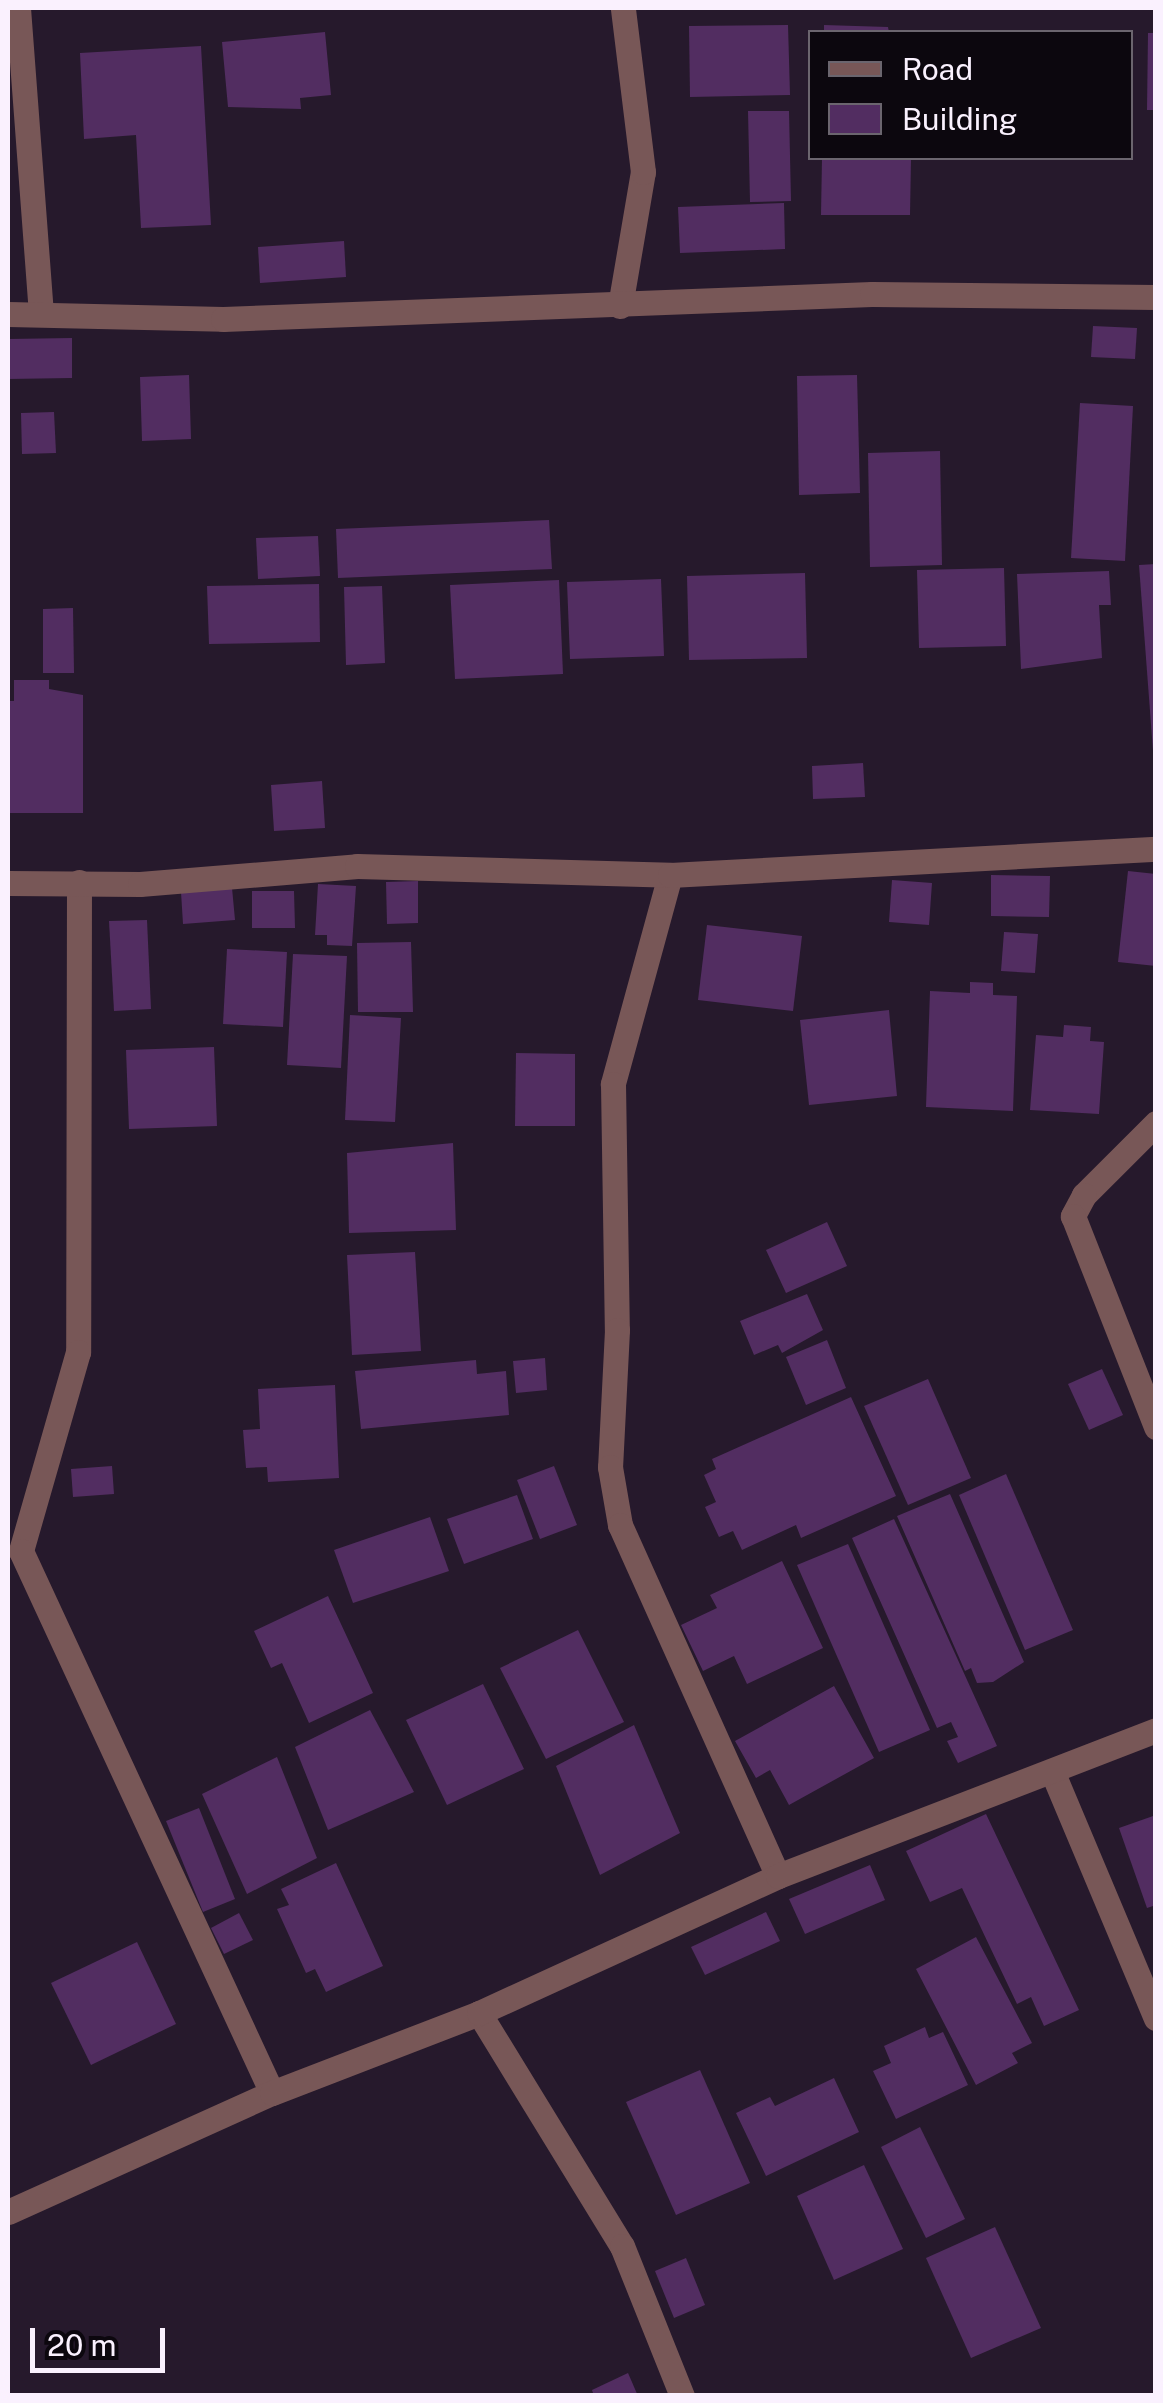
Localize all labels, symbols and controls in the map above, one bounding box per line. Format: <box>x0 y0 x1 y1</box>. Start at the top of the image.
legend <box>808 30 1133 160</box>
text: Road <box>902 51 973 87</box>
text: Building <box>902 101 1017 137</box>
scale bar <box>35 2308 170 2370</box>
text: 20 m <box>47 2327 116 2363</box>

